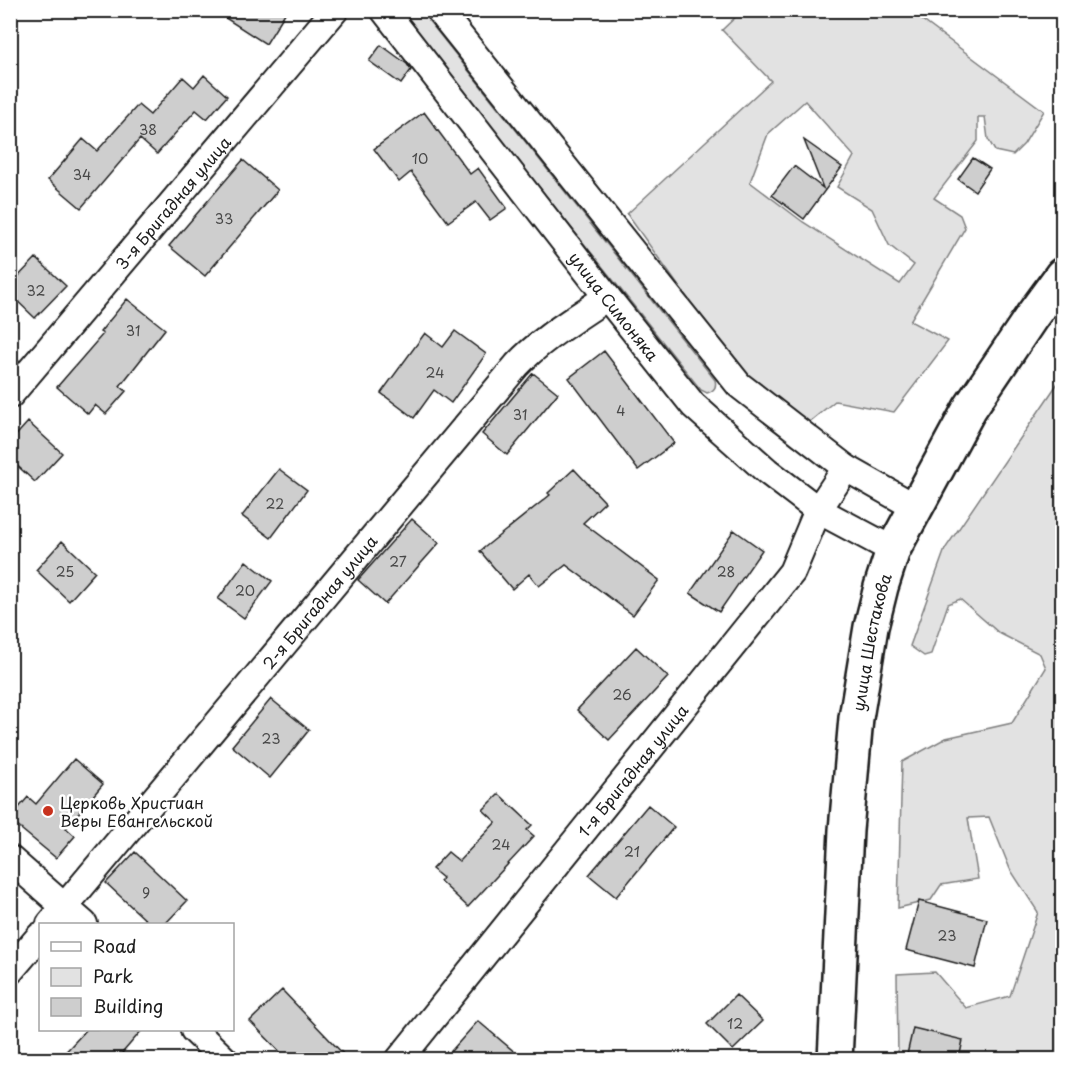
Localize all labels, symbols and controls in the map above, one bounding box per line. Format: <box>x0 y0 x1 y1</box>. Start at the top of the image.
house number: 38 <box>139 119 157 140</box>
street label: 3-я Бригадная улица <box>109 131 236 274</box>
house number: 10 <box>412 148 428 169</box>
house number: 34 <box>73 164 91 185</box>
house number: 33 <box>215 208 233 229</box>
street label: улица Симоняка <box>564 246 665 366</box>
house number: 32 <box>27 280 45 301</box>
house number: 31 <box>126 320 140 341</box>
house number: 24 <box>426 362 444 383</box>
house number: 4 <box>616 400 626 421</box>
house number: 31 <box>513 404 527 425</box>
house number: 22 <box>266 493 284 514</box>
street label: 2-я Бригадная улица <box>256 529 382 674</box>
house number: 27 <box>389 551 407 572</box>
house number: 25 <box>56 561 74 582</box>
house number: 28 <box>717 561 735 582</box>
street label: улица Шестакова <box>845 570 897 713</box>
house number: 20 <box>235 580 255 601</box>
house number: 26 <box>612 684 632 705</box>
street label: 1-я Бригадная улица <box>571 699 693 842</box>
house number: 23 <box>262 728 280 749</box>
place label: Церковь Христиан Веры Евангельской <box>60 790 213 832</box>
marker: Церковь Христиан Веры Евангельской <box>41 804 55 818</box>
house number: 24 <box>492 834 510 855</box>
house number: 21 <box>624 841 640 862</box>
house number: 9 <box>142 882 150 903</box>
legend <box>39 923 234 1031</box>
house number: 23 <box>938 925 956 946</box>
text: Road <box>93 932 137 959</box>
text: Park <box>93 962 133 989</box>
text: Building <box>93 992 163 1019</box>
house number: 12 <box>727 1013 743 1034</box>

